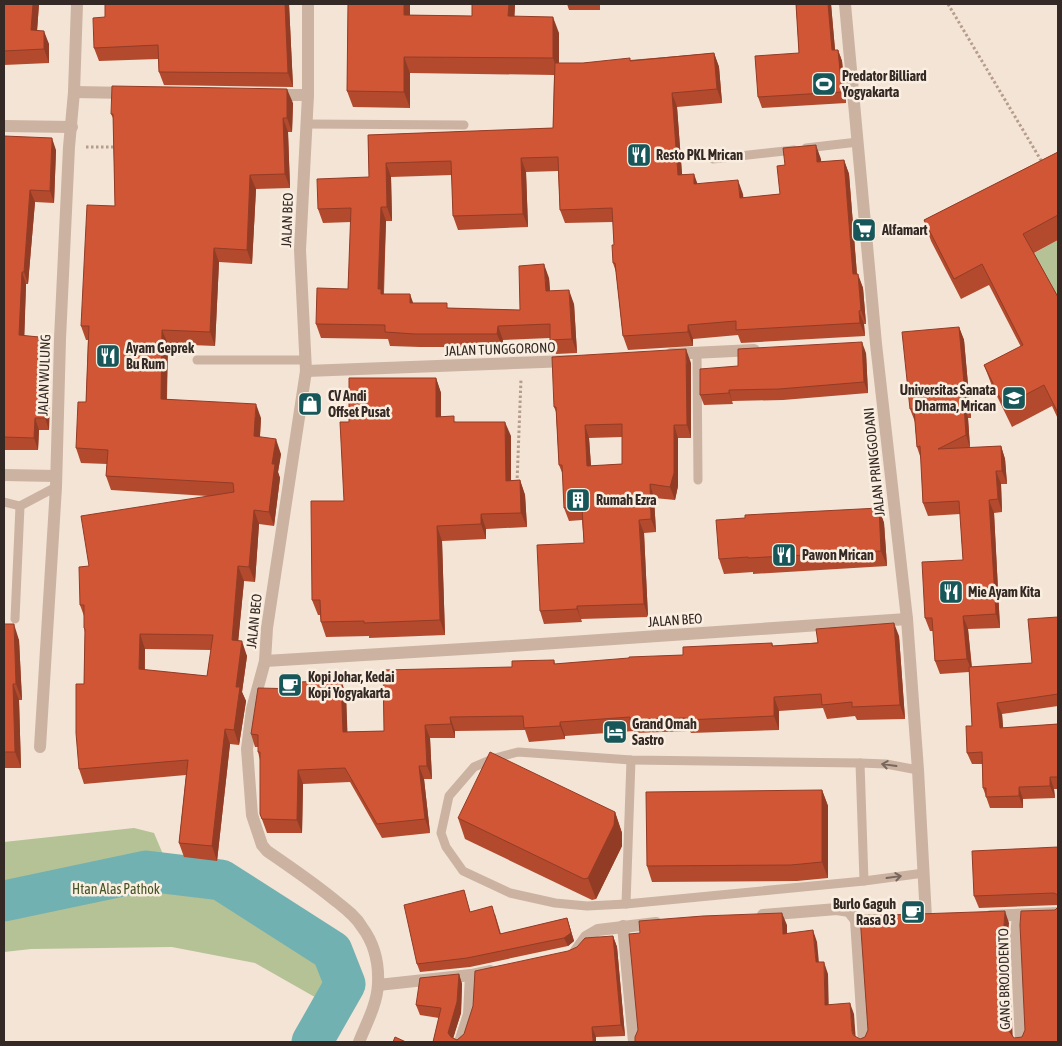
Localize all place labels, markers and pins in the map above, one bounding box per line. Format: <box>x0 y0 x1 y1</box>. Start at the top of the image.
place label: Predator Billiard Yogyakarta <box>841 68 927 100</box>
sports icon: Predator Billiard Yogyakarta <box>811 71 837 97</box>
restaurant icon: Resto PKL Mrican <box>626 142 652 168</box>
place label: Resto PKL Mrican <box>656 147 743 163</box>
supermarket icon: Alfamart <box>851 217 877 243</box>
place label: Alfamart <box>881 222 928 238</box>
place label: Ayam Geprek Bu Rum <box>125 340 195 372</box>
restaurant icon: Ayam Geprek Bu Rum <box>95 343 121 369</box>
place label: Universitas Sanata Dharma, Mrican <box>900 382 996 414</box>
school or university icon: Universitas Sanata Dharma, Mrican <box>1001 385 1027 411</box>
place label: CV Andi Offset Pusat <box>328 388 390 420</box>
shop icon: CV Andi Offset Pusat <box>297 391 323 417</box>
building icon: Rumah Ezra <box>565 487 591 513</box>
place label: Rumah Ezra <box>596 492 657 508</box>
restaurant icon: Pawon Mrican <box>771 542 797 568</box>
place label: Pawon Mrican <box>802 547 874 563</box>
restaurant icon: Mie Ayam Kita <box>938 579 964 605</box>
place label: Mie Ayam Kita <box>968 584 1041 600</box>
place label: Kopi Johar, Kedai Kopi Yogyakarta <box>308 669 394 701</box>
cafe icon: Kopi Johar, Kedai Kopi Yogyakarta <box>277 672 303 698</box>
place label: Grand Omah Sastro <box>632 716 697 748</box>
hotel icon: Grand Omah Sastro <box>602 719 628 745</box>
place label: Burlo Gaguh Rasa 03 <box>833 896 896 928</box>
cafe icon: Burlo Gaguh Rasa 03 <box>900 899 926 925</box>

